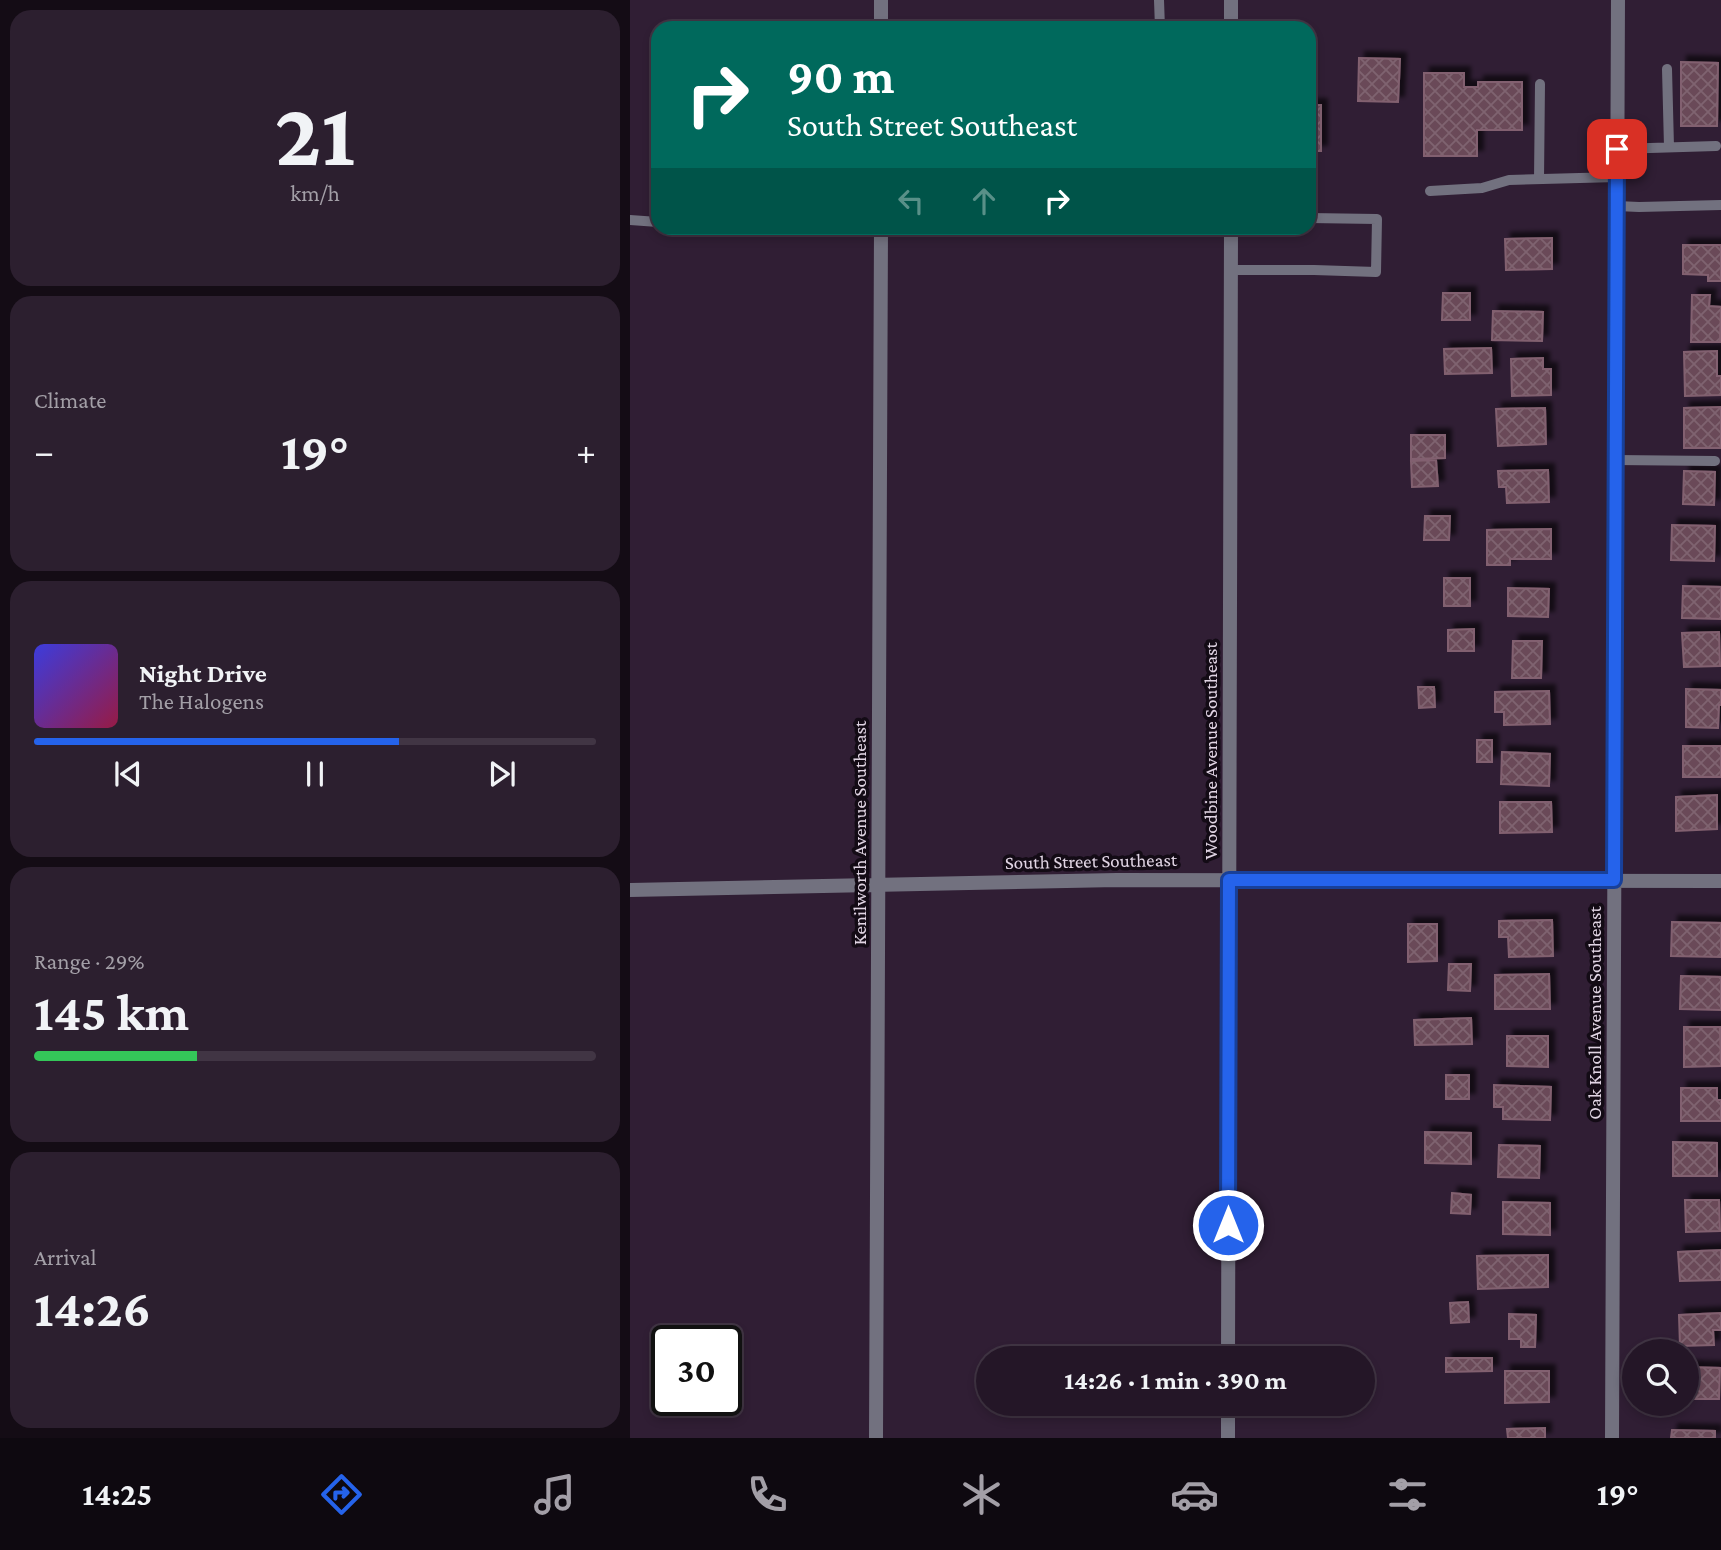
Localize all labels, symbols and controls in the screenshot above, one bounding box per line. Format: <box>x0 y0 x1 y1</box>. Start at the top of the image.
icon: right <box>672 49 763 140</box>
text: 90 m <box>787 49 894 104</box>
text: 21 <box>275 83 355 185</box>
text: South Street Southeast <box>787 107 1077 143</box>
pin <box>1587 119 1647 179</box>
icon: arrive <box>1598 130 1636 168</box>
text: km/h <box>290 180 340 206</box>
icon: left <box>892 182 930 220</box>
icon: ahead <box>965 182 1003 220</box>
icon: right <box>1038 182 1076 220</box>
text: Climate <box>34 387 106 413</box>
text: 19° <box>281 422 349 480</box>
text: − <box>34 430 54 472</box>
text: + <box>576 430 596 472</box>
street label: Woodbine Avenue Southeast <box>1200 641 1221 860</box>
text: Night Drive <box>139 659 267 688</box>
text: The Halogens <box>139 688 264 714</box>
street label: Kenilworth Avenue Southeast <box>849 720 870 945</box>
icon: previous <box>109 755 147 793</box>
icon: pause <box>296 755 334 793</box>
icon: next <box>483 755 521 793</box>
street label: South Street Southeast <box>1005 849 1178 873</box>
street label: Oak Knoll Avenue Southeast <box>1584 906 1605 1120</box>
text: Range · 29% <box>34 948 144 974</box>
text: 145 km <box>34 983 189 1041</box>
position arrow <box>1191 1188 1265 1262</box>
text: Arrival <box>34 1244 97 1270</box>
text: 14:26 <box>34 1279 151 1337</box>
speed limit sign: 30 <box>651 1325 742 1416</box>
map controls <box>1622 1339 1699 1416</box>
button: search <box>1622 1339 1699 1416</box>
text: 14:26 · 1 min · 390 m <box>1064 1366 1287 1395</box>
icon: directions <box>317 1470 366 1519</box>
icon: music <box>530 1470 579 1519</box>
icon: phone <box>743 1470 792 1519</box>
icon: climate <box>957 1470 1006 1519</box>
icon: car <box>1170 1470 1219 1519</box>
icon: filters <box>1383 1470 1432 1519</box>
text: 14:25 <box>82 1476 152 1512</box>
text: 19° <box>1597 1476 1639 1512</box>

